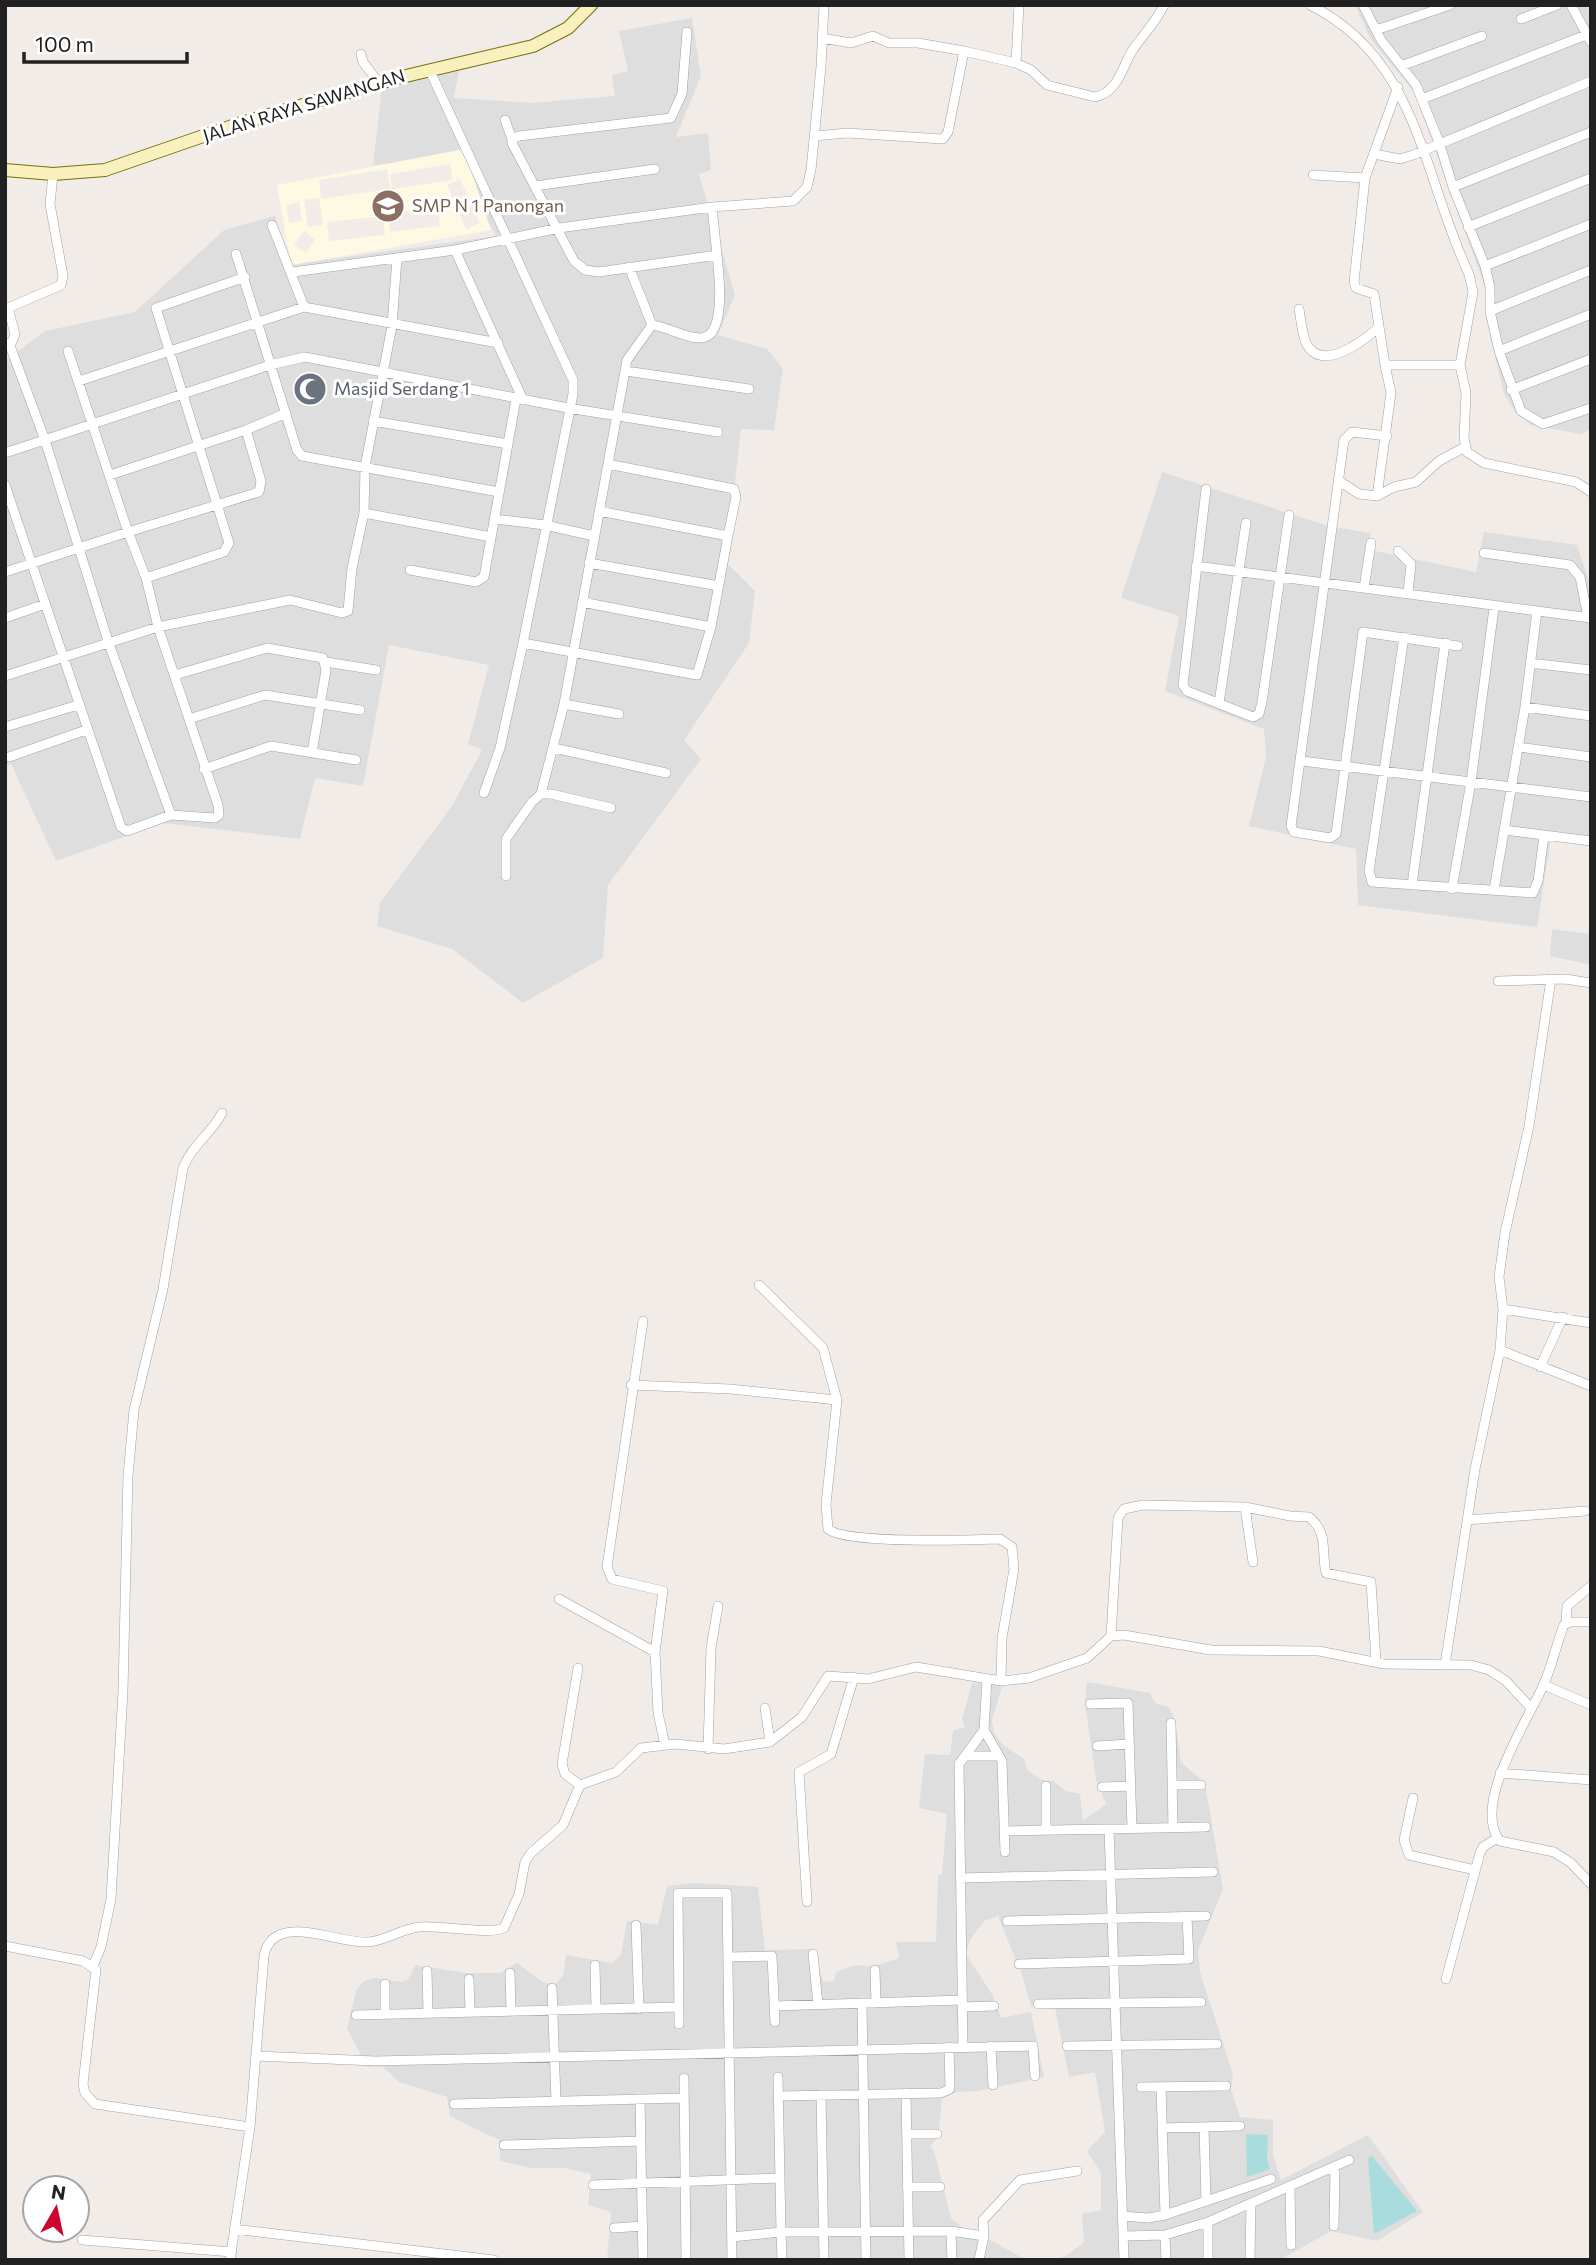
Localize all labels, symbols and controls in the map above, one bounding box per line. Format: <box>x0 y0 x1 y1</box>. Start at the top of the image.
scale bar <box>24 21 187 65</box>
text: 100 m <box>35 31 94 56</box>
street label: JALAN RAYA SAWANGAN <box>200 64 407 146</box>
school or university icon: SMP N 1 Panongan <box>369 187 407 225</box>
place label: SMP N 1 Panongan <box>412 194 564 216</box>
mosque icon: Masjid Serdang 1 <box>291 370 329 408</box>
place label: Masjid Serdang 1 <box>334 377 470 399</box>
north arrow <box>21 2174 91 2244</box>
text: N <box>50 2179 68 2204</box>

